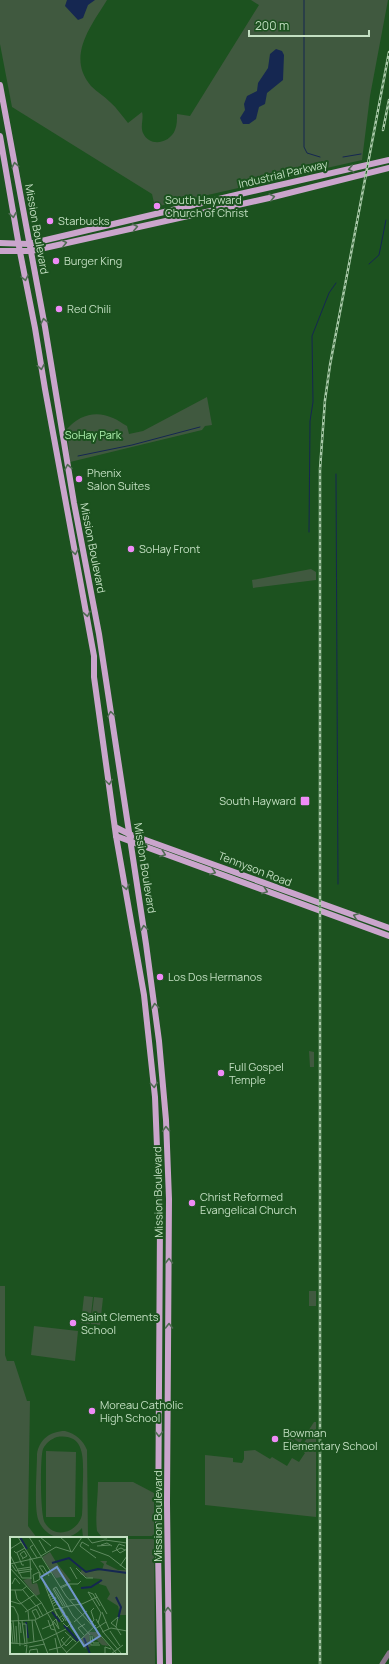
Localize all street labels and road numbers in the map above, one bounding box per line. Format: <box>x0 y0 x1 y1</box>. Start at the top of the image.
street label: Industrial Parkway <box>237 156 329 191</box>
street label: Mission Boulevard <box>22 183 53 275</box>
street label: Mission Boulevard <box>77 502 110 594</box>
street label: Mission Boulevard <box>131 822 160 914</box>
street label: Tennyson Road <box>216 848 294 889</box>
street label: Mission Boulevard <box>149 1146 166 1238</box>
street label: Mission Boulevard <box>150 1470 165 1562</box>

